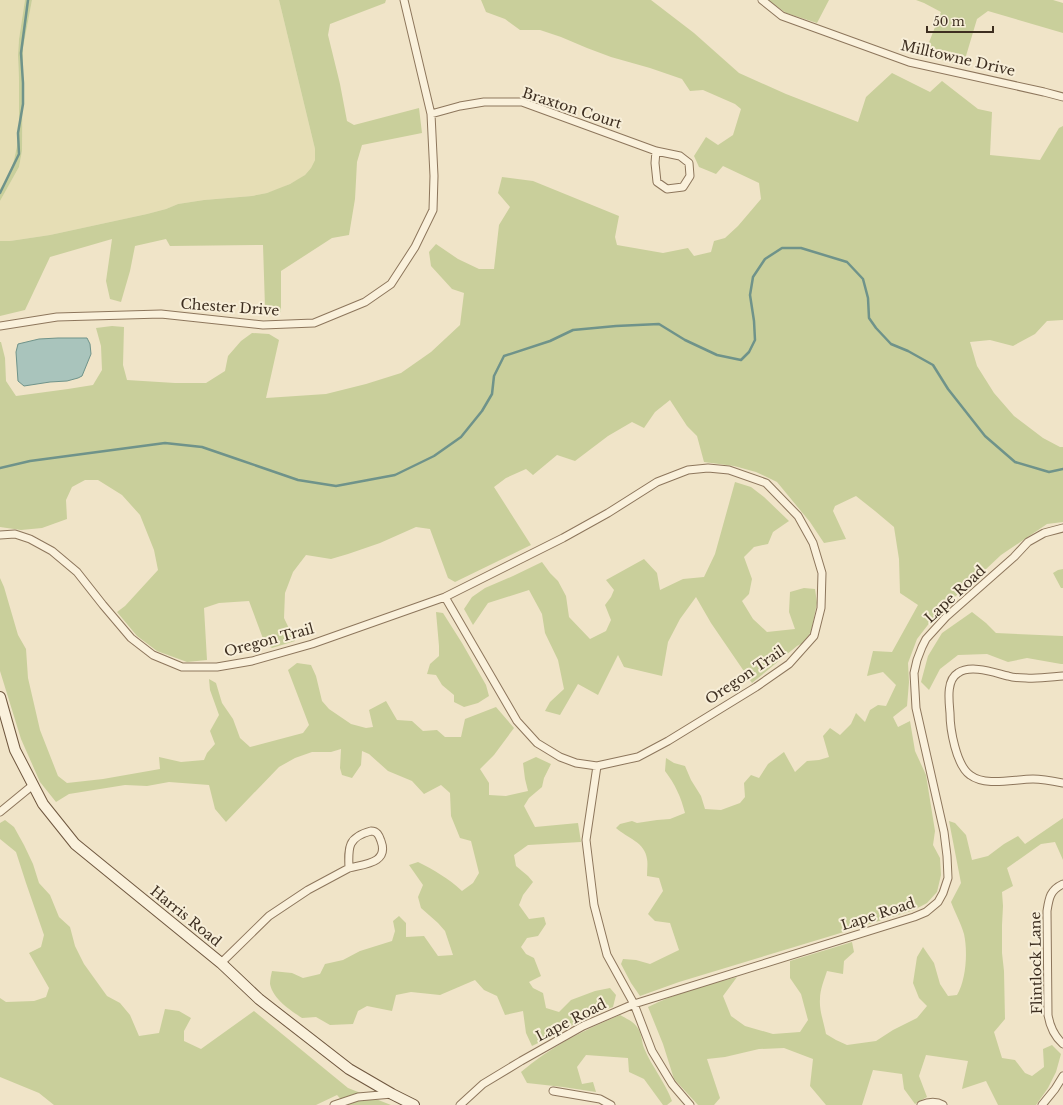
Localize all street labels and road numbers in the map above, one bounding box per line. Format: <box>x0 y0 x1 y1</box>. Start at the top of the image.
street label: Milltowne Drive <box>899 36 1017 80</box>
street label: Braxton Court <box>520 83 625 133</box>
street label: Chester Drive <box>180 295 280 319</box>
street label: Lape Road <box>921 561 990 627</box>
street label: Oregon Trail <box>222 619 316 661</box>
street label: Oregon Trail <box>702 641 789 708</box>
street label: Harris Road <box>147 882 226 951</box>
street label: Lape Road <box>839 893 918 934</box>
street label: Flintlock Lane <box>1026 911 1046 1015</box>
street label: Lape Road <box>533 994 610 1045</box>

